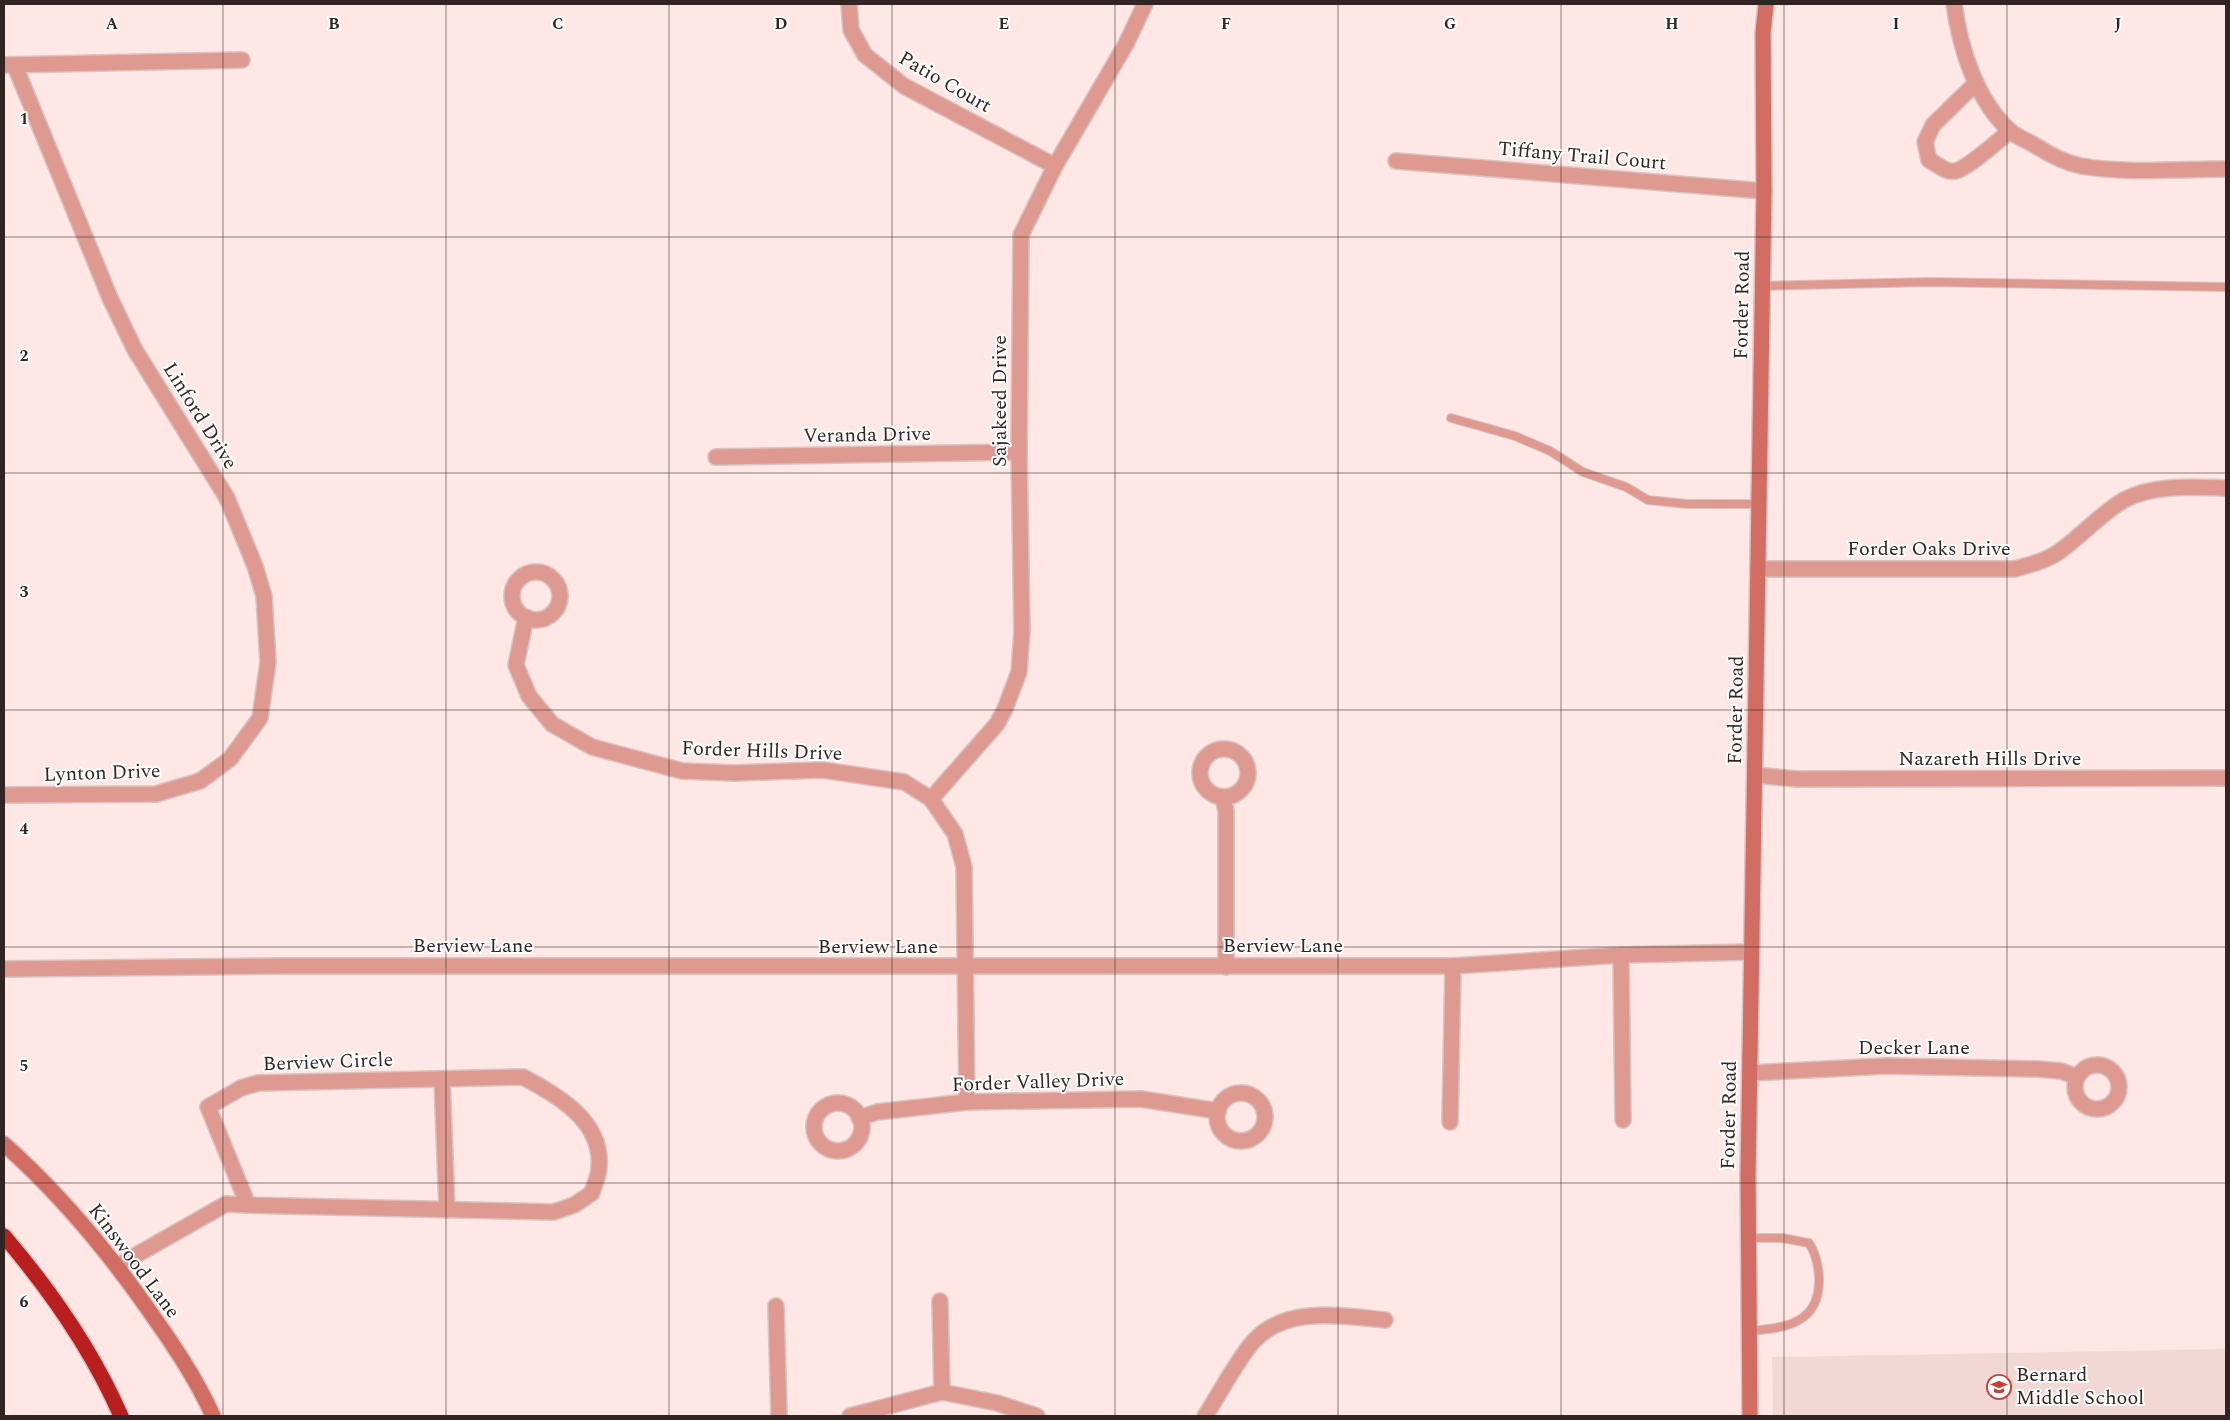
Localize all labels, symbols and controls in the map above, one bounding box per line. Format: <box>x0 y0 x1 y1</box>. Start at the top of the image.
text: A <box>106 12 119 36</box>
text: B <box>328 12 340 36</box>
text: C <box>552 12 564 36</box>
text: D <box>775 12 788 36</box>
text: E <box>999 12 1009 36</box>
text: F <box>1221 12 1231 36</box>
text: G <box>1444 12 1456 36</box>
text: H <box>1665 12 1679 36</box>
text: I <box>1893 12 1899 36</box>
text: J <box>2115 12 2122 36</box>
street label: Patio Court <box>893 43 997 121</box>
text: 1 <box>20 107 28 131</box>
street label: Tiffany Trail Court <box>1497 134 1667 178</box>
street label: Forder Road <box>1726 250 1758 360</box>
street label: Sajakeed Drive <box>985 335 1015 467</box>
text: 2 <box>20 344 29 368</box>
street label: Linford Drive <box>155 357 245 475</box>
street label: Veranda Drive <box>803 419 931 451</box>
street label: Forder Oaks Drive <box>1847 534 2011 564</box>
text: 3 <box>20 580 29 604</box>
street label: Forder Road <box>1720 655 1752 765</box>
street label: Forder Hills Drive <box>681 733 843 769</box>
street label: Nazareth Hills Drive <box>1899 744 2081 774</box>
street label: Lynton Drive <box>43 756 161 790</box>
text: 4 <box>20 817 29 841</box>
street label: Berview Lane <box>413 931 533 961</box>
street label: Berview Lane <box>1223 931 1343 961</box>
street label: Berview Lane <box>818 932 938 962</box>
street label: Decker Lane <box>1858 1033 1970 1063</box>
street label: Berview Circle <box>262 1045 394 1079</box>
text: 5 <box>20 1054 28 1078</box>
street label: Forder Road <box>1713 1060 1745 1170</box>
street label: Forder Valley Drive <box>951 1064 1125 1100</box>
street label: Kinswood Lane <box>81 1197 187 1325</box>
text: 6 <box>20 1290 29 1314</box>
place label: Bernard Middle School <box>2016 1360 2144 1413</box>
school or university icon: Bernard Middle School <box>1986 1374 2012 1400</box>

